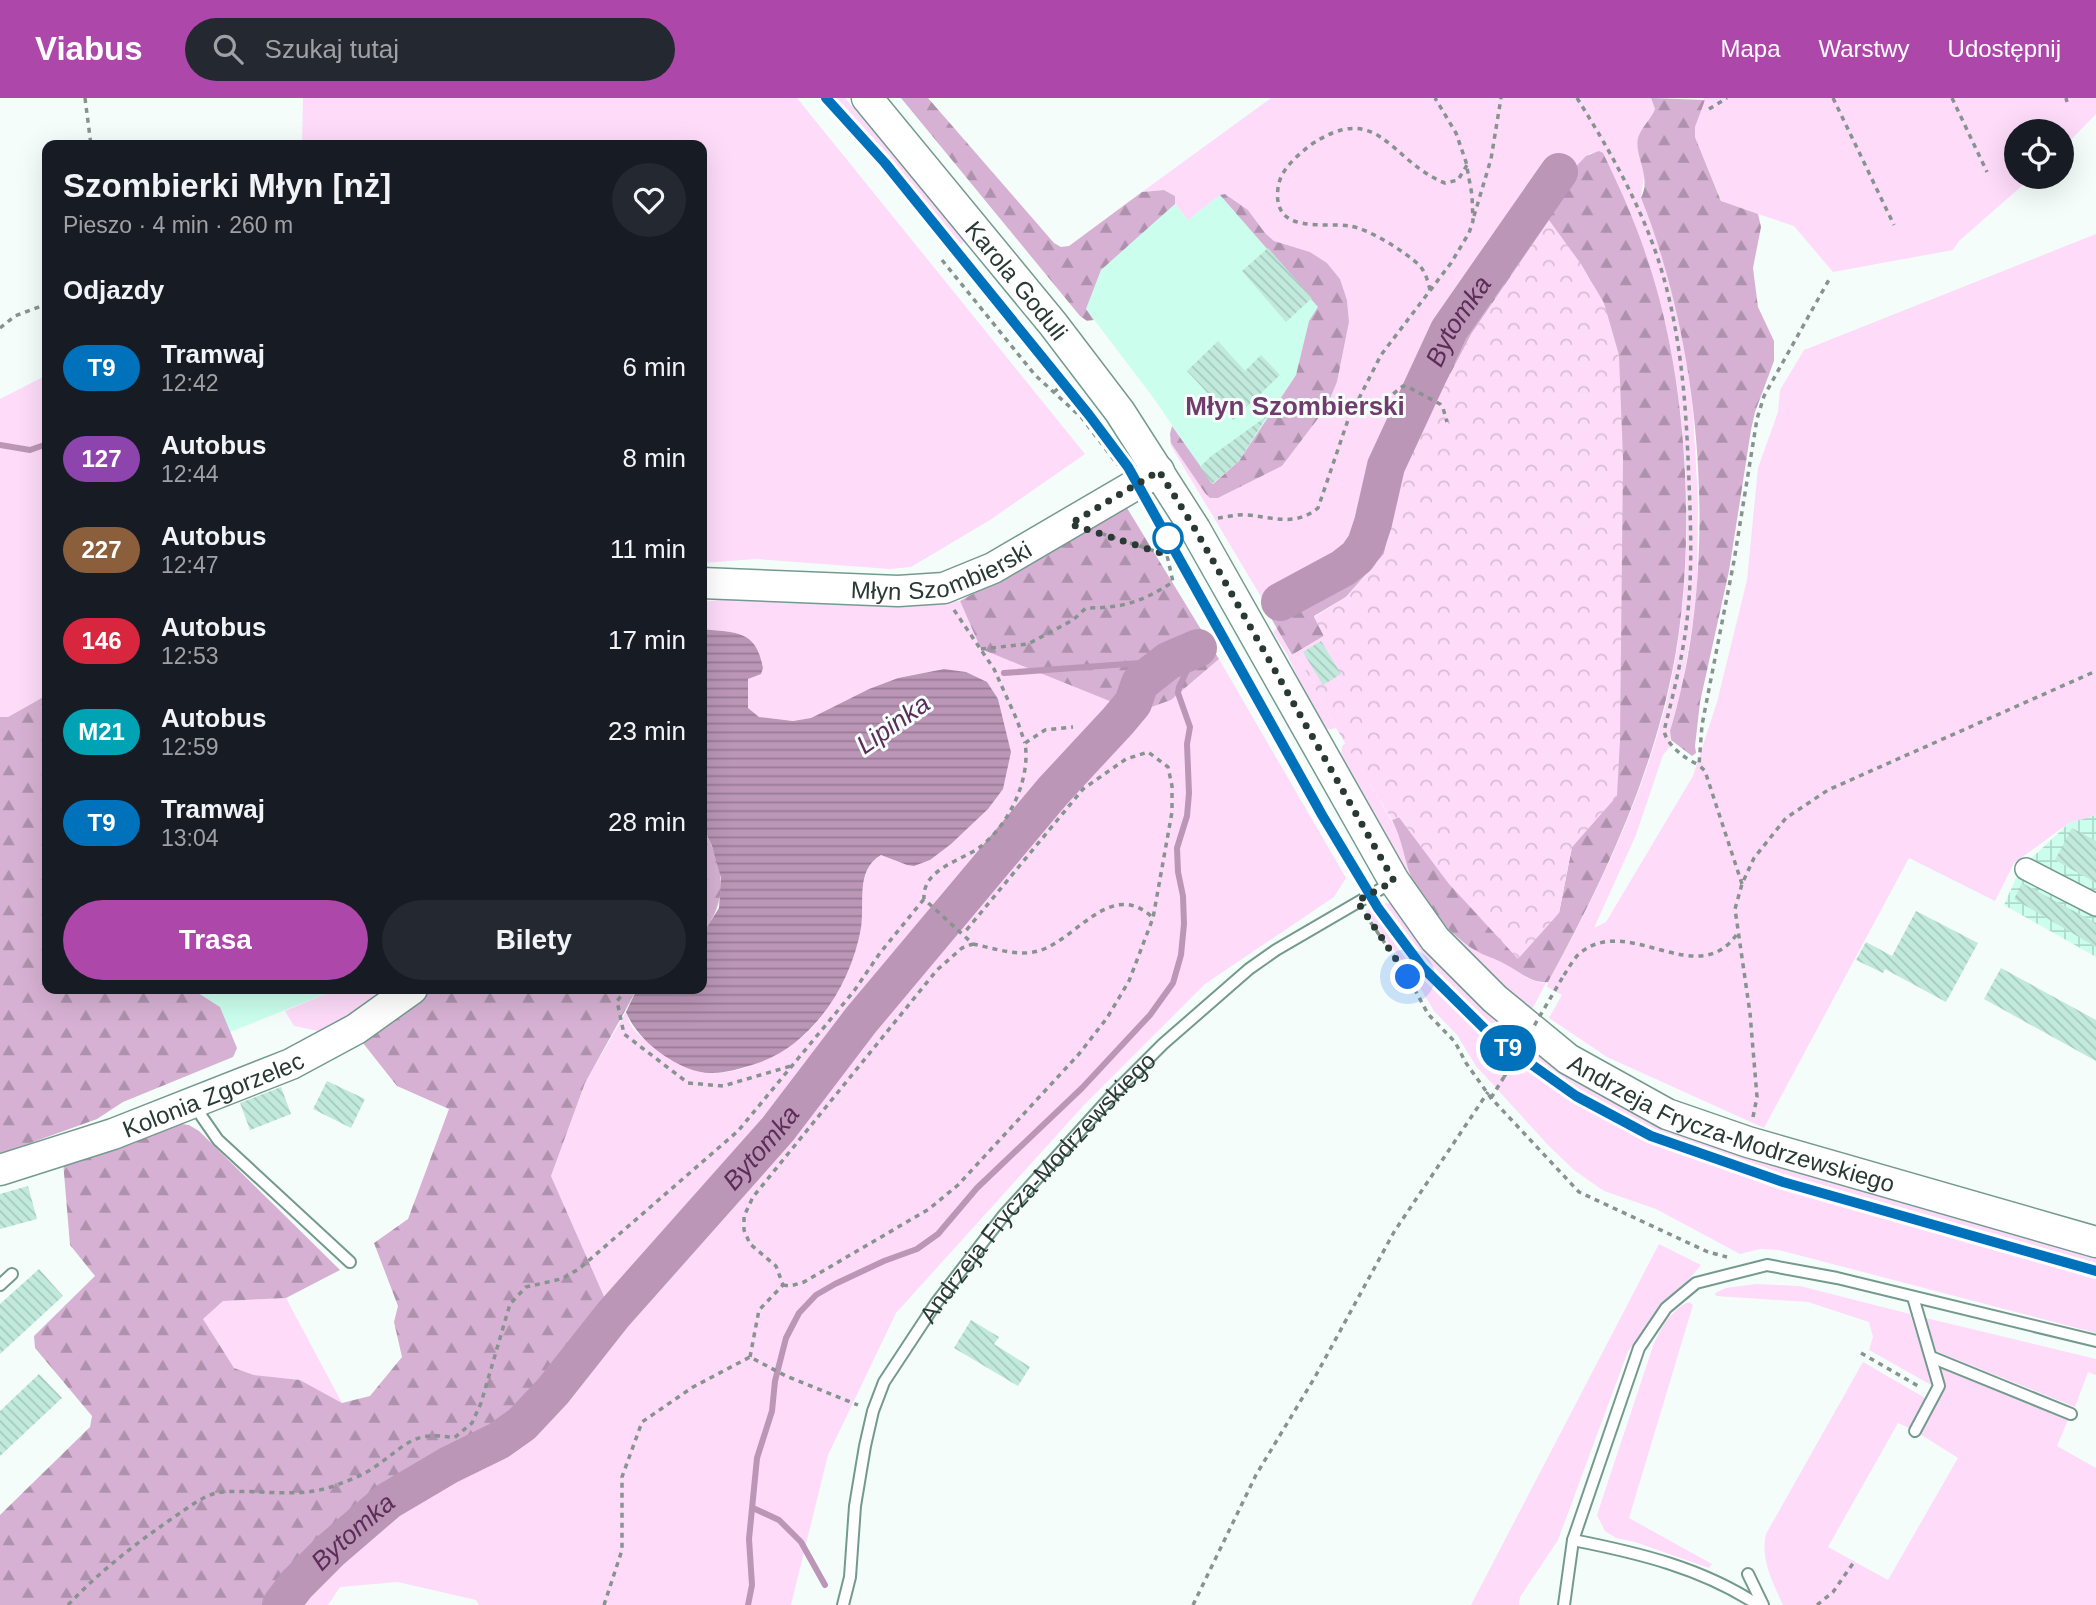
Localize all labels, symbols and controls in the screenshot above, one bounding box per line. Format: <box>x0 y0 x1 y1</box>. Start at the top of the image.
search box <box>185 18 675 81</box>
text: Viabus <box>35 30 143 67</box>
icon: search <box>209 30 247 68</box>
text: Szukaj tutaj <box>265 34 399 64</box>
text: Mapa <box>1720 35 1780 62</box>
text: Warstwy <box>1818 35 1910 62</box>
text: Udostępnij <box>1948 35 2061 62</box>
map controls <box>2004 119 2074 189</box>
button: locate <box>2004 119 2074 189</box>
button: heart <box>612 163 686 237</box>
text: Szombierki Młyn [nż] <box>63 167 391 204</box>
text: Pieszo · 4 min · 260 m <box>63 212 293 238</box>
street label: Karola Goduli <box>960 215 1073 345</box>
water label: Bytomka <box>1419 270 1497 371</box>
text: Odjazdy <box>63 275 164 305</box>
text: Tramwaj <box>161 339 265 369</box>
text: 6 min <box>622 352 686 382</box>
text: T9 <box>87 354 116 381</box>
text: 12:42 <box>161 370 219 396</box>
district label: Młyn Szombierski <box>1185 391 1405 421</box>
text: Autobus <box>161 430 266 460</box>
text: 8 min <box>622 443 686 473</box>
text: 127 <box>81 445 122 472</box>
text: 12:44 <box>161 461 219 487</box>
text: Autobus <box>161 521 266 551</box>
unlabelled marker <box>1153 523 1183 553</box>
text: 11 min <box>610 534 686 564</box>
street label: Młyn Szombierski <box>850 535 1036 605</box>
text: 227 <box>81 536 122 563</box>
text: 12:47 <box>161 552 219 578</box>
text: Autobus <box>161 612 266 642</box>
text: 17 min <box>608 625 686 655</box>
text: 146 <box>81 627 122 654</box>
text: 12:53 <box>161 643 219 669</box>
water label: Lipinka <box>851 688 935 760</box>
text: Autobus <box>161 703 266 733</box>
text: 23 min <box>608 716 686 746</box>
text: M21 <box>78 718 125 745</box>
text: 12:59 <box>161 734 219 760</box>
text: Tramwaj <box>161 794 265 824</box>
text: 28 min <box>608 807 686 837</box>
text: T9 <box>87 809 116 836</box>
text: 13:04 <box>161 825 219 851</box>
button: Trasa <box>63 900 368 980</box>
button: Bilety <box>382 900 686 980</box>
your location <box>1390 959 1425 994</box>
line badge: T9 <box>1476 1025 1540 1071</box>
text: T9 <box>1494 1034 1522 1061</box>
street label: Kolonia Zgorzelec <box>119 1046 308 1142</box>
street label: Andrzeja Frycza-Modrzewskiego <box>913 1046 1161 1328</box>
street label: Andrzeja Frycza-Modrzewskiego <box>1564 1049 1898 1197</box>
water label: Bytomka <box>716 1100 805 1196</box>
water label: Bytomka <box>305 1487 401 1576</box>

